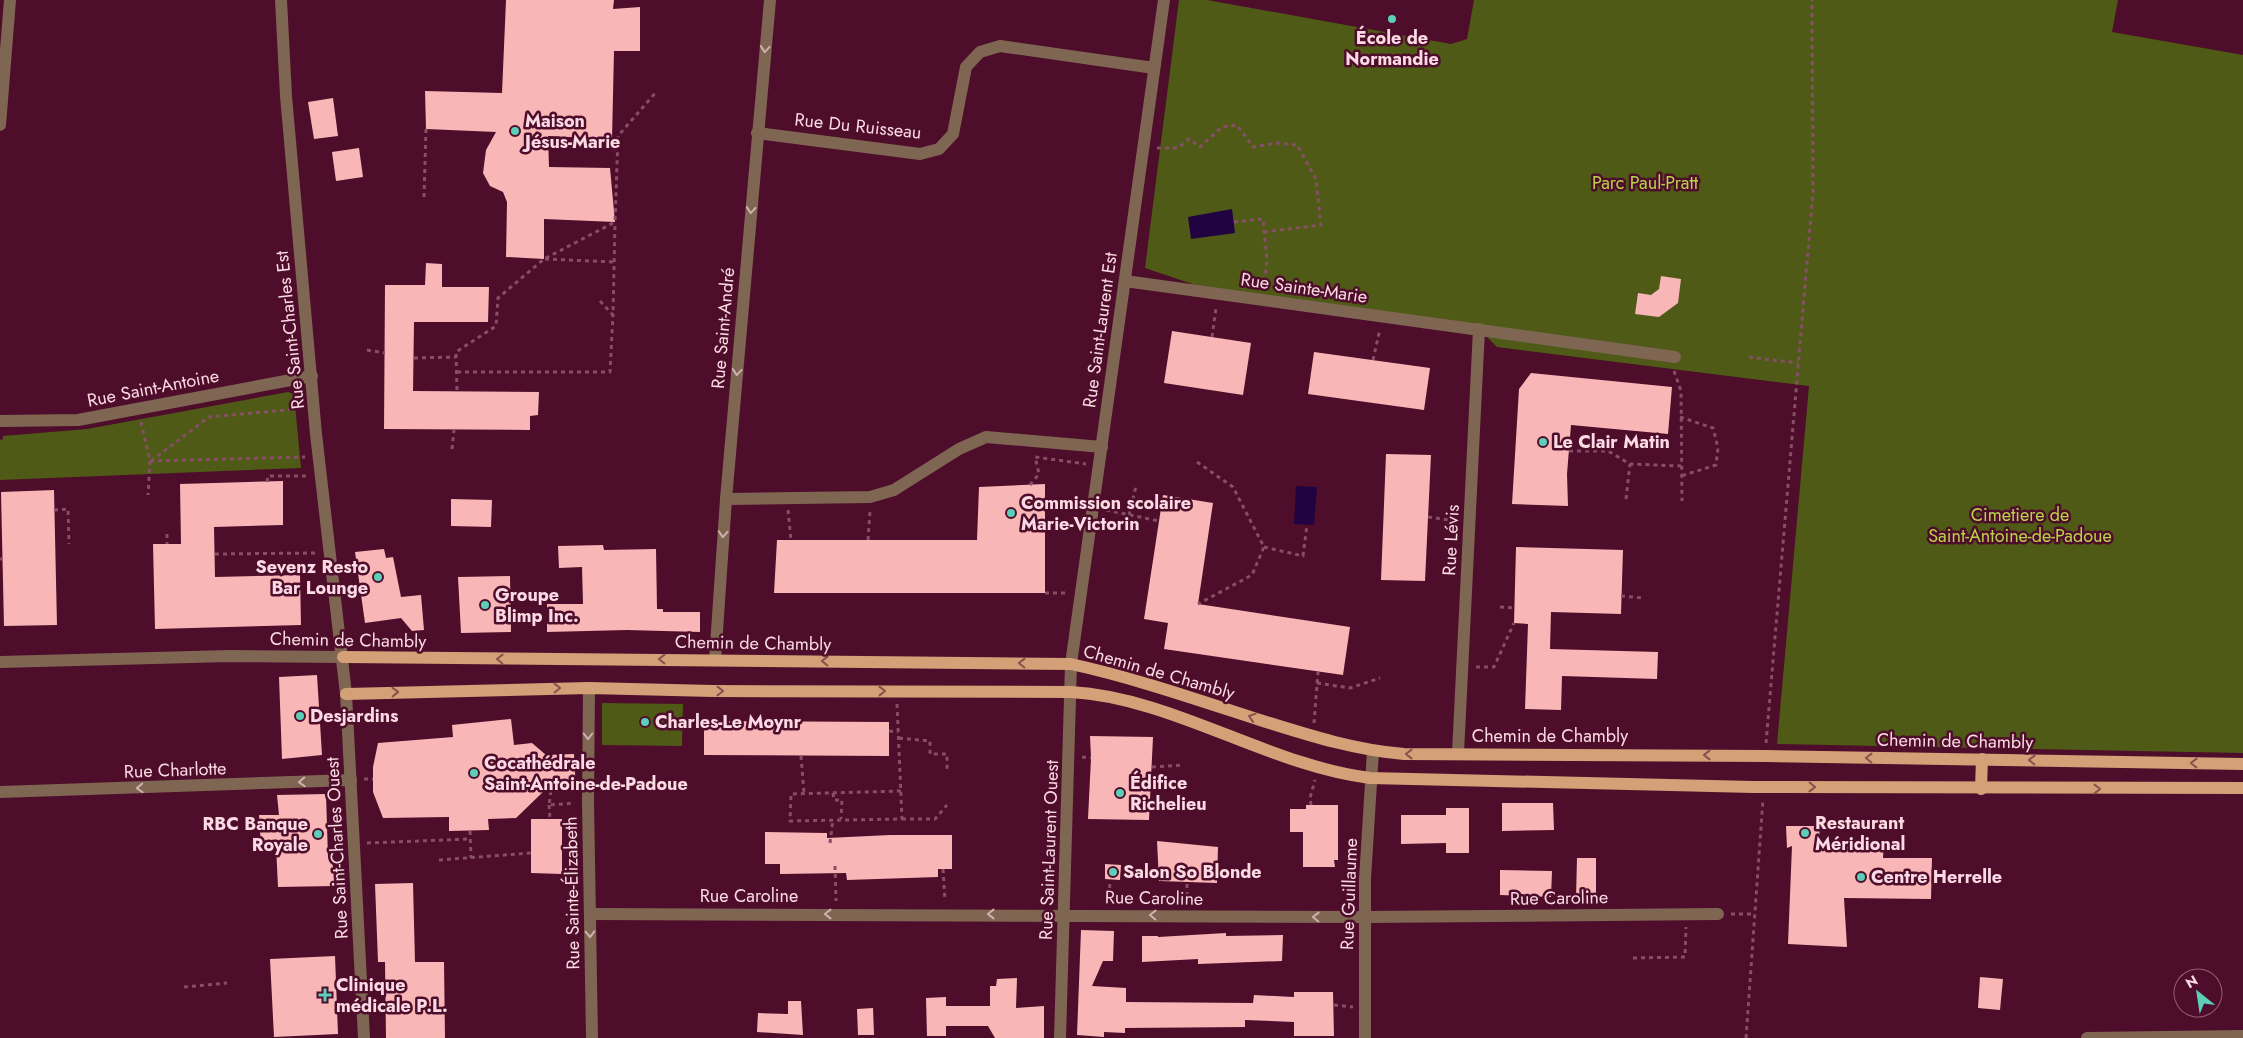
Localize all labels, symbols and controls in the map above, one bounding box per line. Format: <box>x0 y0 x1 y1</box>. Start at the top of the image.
marker: École de Normandie <box>1386 13 1398 25</box>
place label: École de Normandie <box>1345 25 1439 72</box>
one-way arrow <box>760 45 771 53</box>
street label: Rue Du Ruisseau <box>793 106 923 146</box>
place label: Maison Jésus-Marie <box>522 108 620 155</box>
marker: Maison Jésus-Marie <box>509 125 521 137</box>
park label: Parc Paul-Pratt <box>1592 170 1699 196</box>
one-way arrow <box>746 207 757 215</box>
street label: Rue Saint-Charles Est <box>269 249 311 410</box>
street label: Rue Saint-Laurent Est <box>1076 250 1124 410</box>
street label: Rue Saint-André <box>705 266 741 390</box>
street label: Rue Sainte-Marie <box>1239 266 1369 310</box>
street label: Rue Saint-Antoine <box>85 362 221 414</box>
one-way arrow <box>732 369 743 377</box>
place label: Le Clair Matin <box>1553 429 1670 455</box>
marker: Le Clair Matin <box>1537 436 1549 448</box>
place label: Commission scolaire Marie-Victorin <box>1021 490 1191 537</box>
park label: Cimetiere de Saint-Antoine-de-Padoue <box>1928 502 2112 549</box>
street label: Rue Lévis <box>1436 504 1466 576</box>
marker: Commission scolaire Marie-Victorin <box>1005 507 1017 519</box>
one-way arrow <box>718 530 729 538</box>
place label: Sevenz Resto Bar Lounge <box>256 554 368 601</box>
marker: Sevenz Resto Bar Lounge <box>372 571 384 583</box>
place label: Groupe Blimp Inc. <box>495 582 579 629</box>
marker: Groupe Blimp Inc. <box>479 599 491 611</box>
street label: Chemin de Chambly <box>270 626 426 654</box>
street label: Chemin de Chambly <box>675 629 831 657</box>
street label: Chemin de Chambly <box>1080 638 1238 706</box>
one-way arrow <box>496 654 504 664</box>
one-way arrow <box>658 654 666 665</box>
one-way arrow <box>821 656 828 666</box>
one-way arrow <box>1018 658 1026 669</box>
one-way arrow <box>554 683 562 693</box>
one-way arrow <box>716 686 724 696</box>
one-way arrow <box>879 686 887 696</box>
one-way arrow <box>391 687 399 698</box>
place label: Desjardins <box>310 703 398 729</box>
place label: Charles-Le Moynr <box>655 709 802 735</box>
marker: Desjardins <box>294 710 306 722</box>
one-way arrow <box>1248 713 1256 723</box>
marker: Charles-Le Moynr <box>639 716 651 728</box>
street label: Chemin de Chambly <box>1472 723 1628 749</box>
street label: Chemin de Chambly <box>1877 727 2033 755</box>
one-way arrow <box>583 733 593 741</box>
one-way arrow <box>1405 748 1413 759</box>
place label: Cocathédrale Saint-Antoine-de-Padoue <box>484 750 688 797</box>
one-way arrow <box>1703 750 1710 760</box>
one-way arrow <box>1865 752 1873 763</box>
street label: Rue Charlotte <box>123 755 227 785</box>
one-way arrow <box>2028 755 2036 765</box>
street label: Rue Saint-Charles Ouest <box>319 756 355 940</box>
one-way arrow <box>2190 758 2198 768</box>
street label: Rue Saint-Laurent Ouest <box>1033 759 1065 940</box>
marker: Cocathédrale Saint-Antoine-de-Padoue <box>468 767 480 779</box>
place label: Édifice Richelieu <box>1130 770 1207 817</box>
one-way arrow <box>298 777 306 788</box>
one-way arrow <box>1808 782 1816 792</box>
one-way arrow <box>136 783 144 794</box>
one-way arrow <box>2094 784 2101 794</box>
marker: Édifice Richelieu <box>1114 787 1126 799</box>
place label: Restaurant Méridional <box>1815 810 1905 857</box>
place label: RBC Banque Royale <box>203 811 308 858</box>
street label: Rue Sainte-Élizabeth <box>558 816 586 970</box>
marker: Restaurant Méridional <box>1799 827 1811 839</box>
marker: RBC Banque Royale <box>312 828 324 840</box>
street label: Rue Guillaume <box>1334 838 1364 950</box>
place label: Salon So Blonde <box>1123 859 1262 885</box>
place label: Centre Herrelle <box>1871 864 2002 890</box>
marker: Salon So Blonde <box>1107 866 1119 878</box>
marker: Centre Herrelle <box>1855 871 1867 883</box>
street label: Rue Caroline <box>700 883 798 909</box>
street label: Rue Caroline <box>1105 884 1203 912</box>
street label: Rue Caroline <box>1510 884 1608 912</box>
one-way arrow <box>824 909 832 919</box>
one-way arrow <box>986 909 994 919</box>
one-way arrow <box>1149 910 1156 920</box>
one-way arrow <box>1311 912 1319 922</box>
one-way arrow <box>585 930 595 938</box>
north arrow <box>2173 968 2223 1018</box>
text: N <box>2182 970 2201 993</box>
place label: Clinique médicale P.L. <box>336 972 448 1019</box>
marker: Clinique médicale P.L. <box>318 988 332 1002</box>

